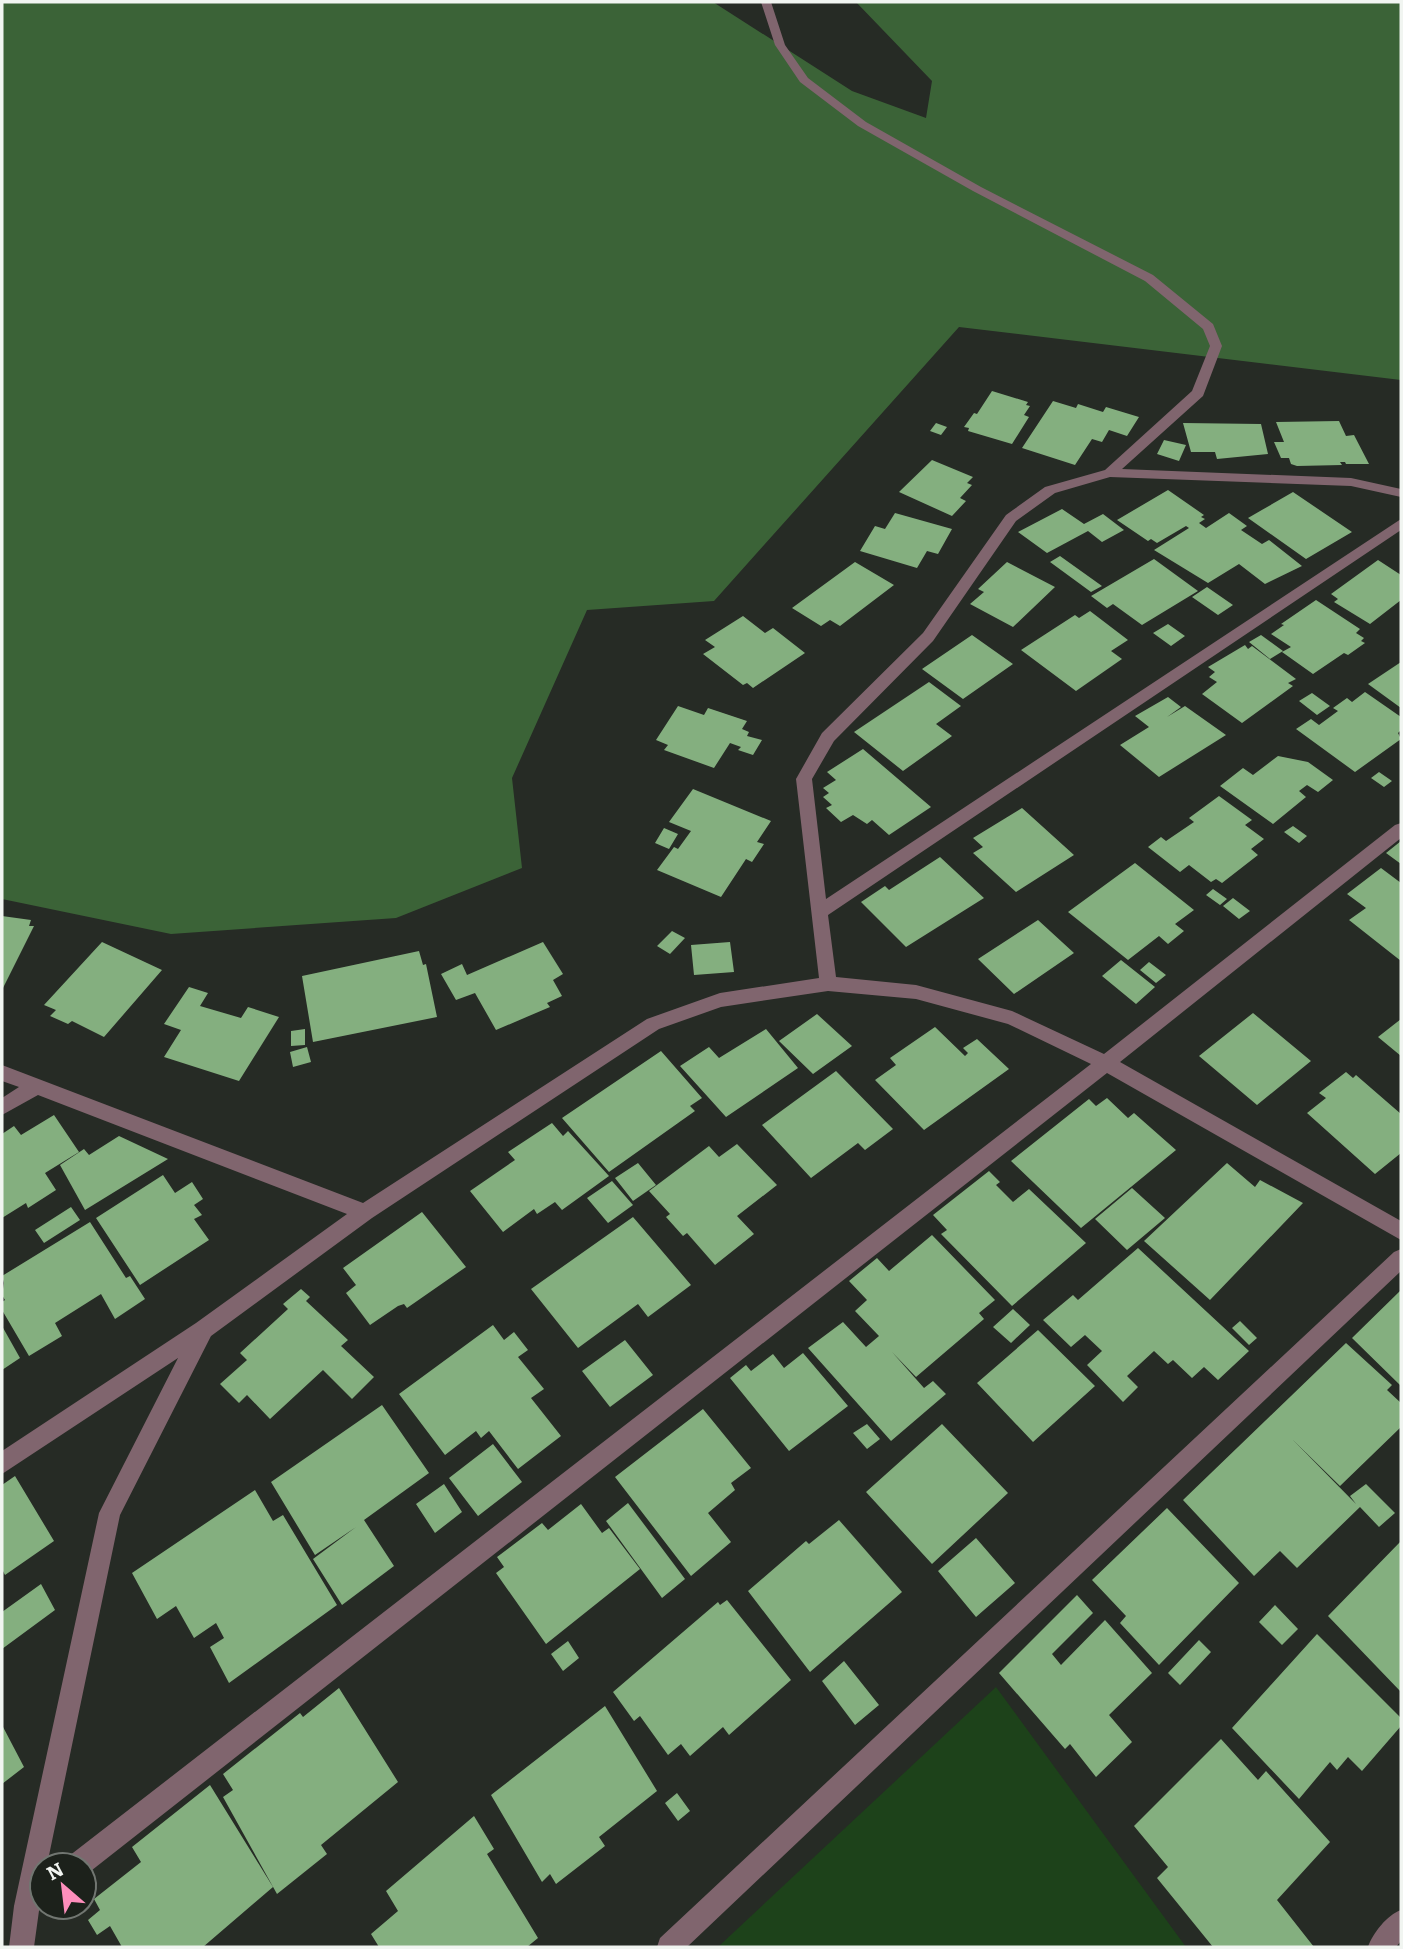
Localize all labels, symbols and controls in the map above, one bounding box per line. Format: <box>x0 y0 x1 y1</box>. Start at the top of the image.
north arrow <box>28 1851 98 1921</box>
text: N <box>41 1854 68 1886</box>

